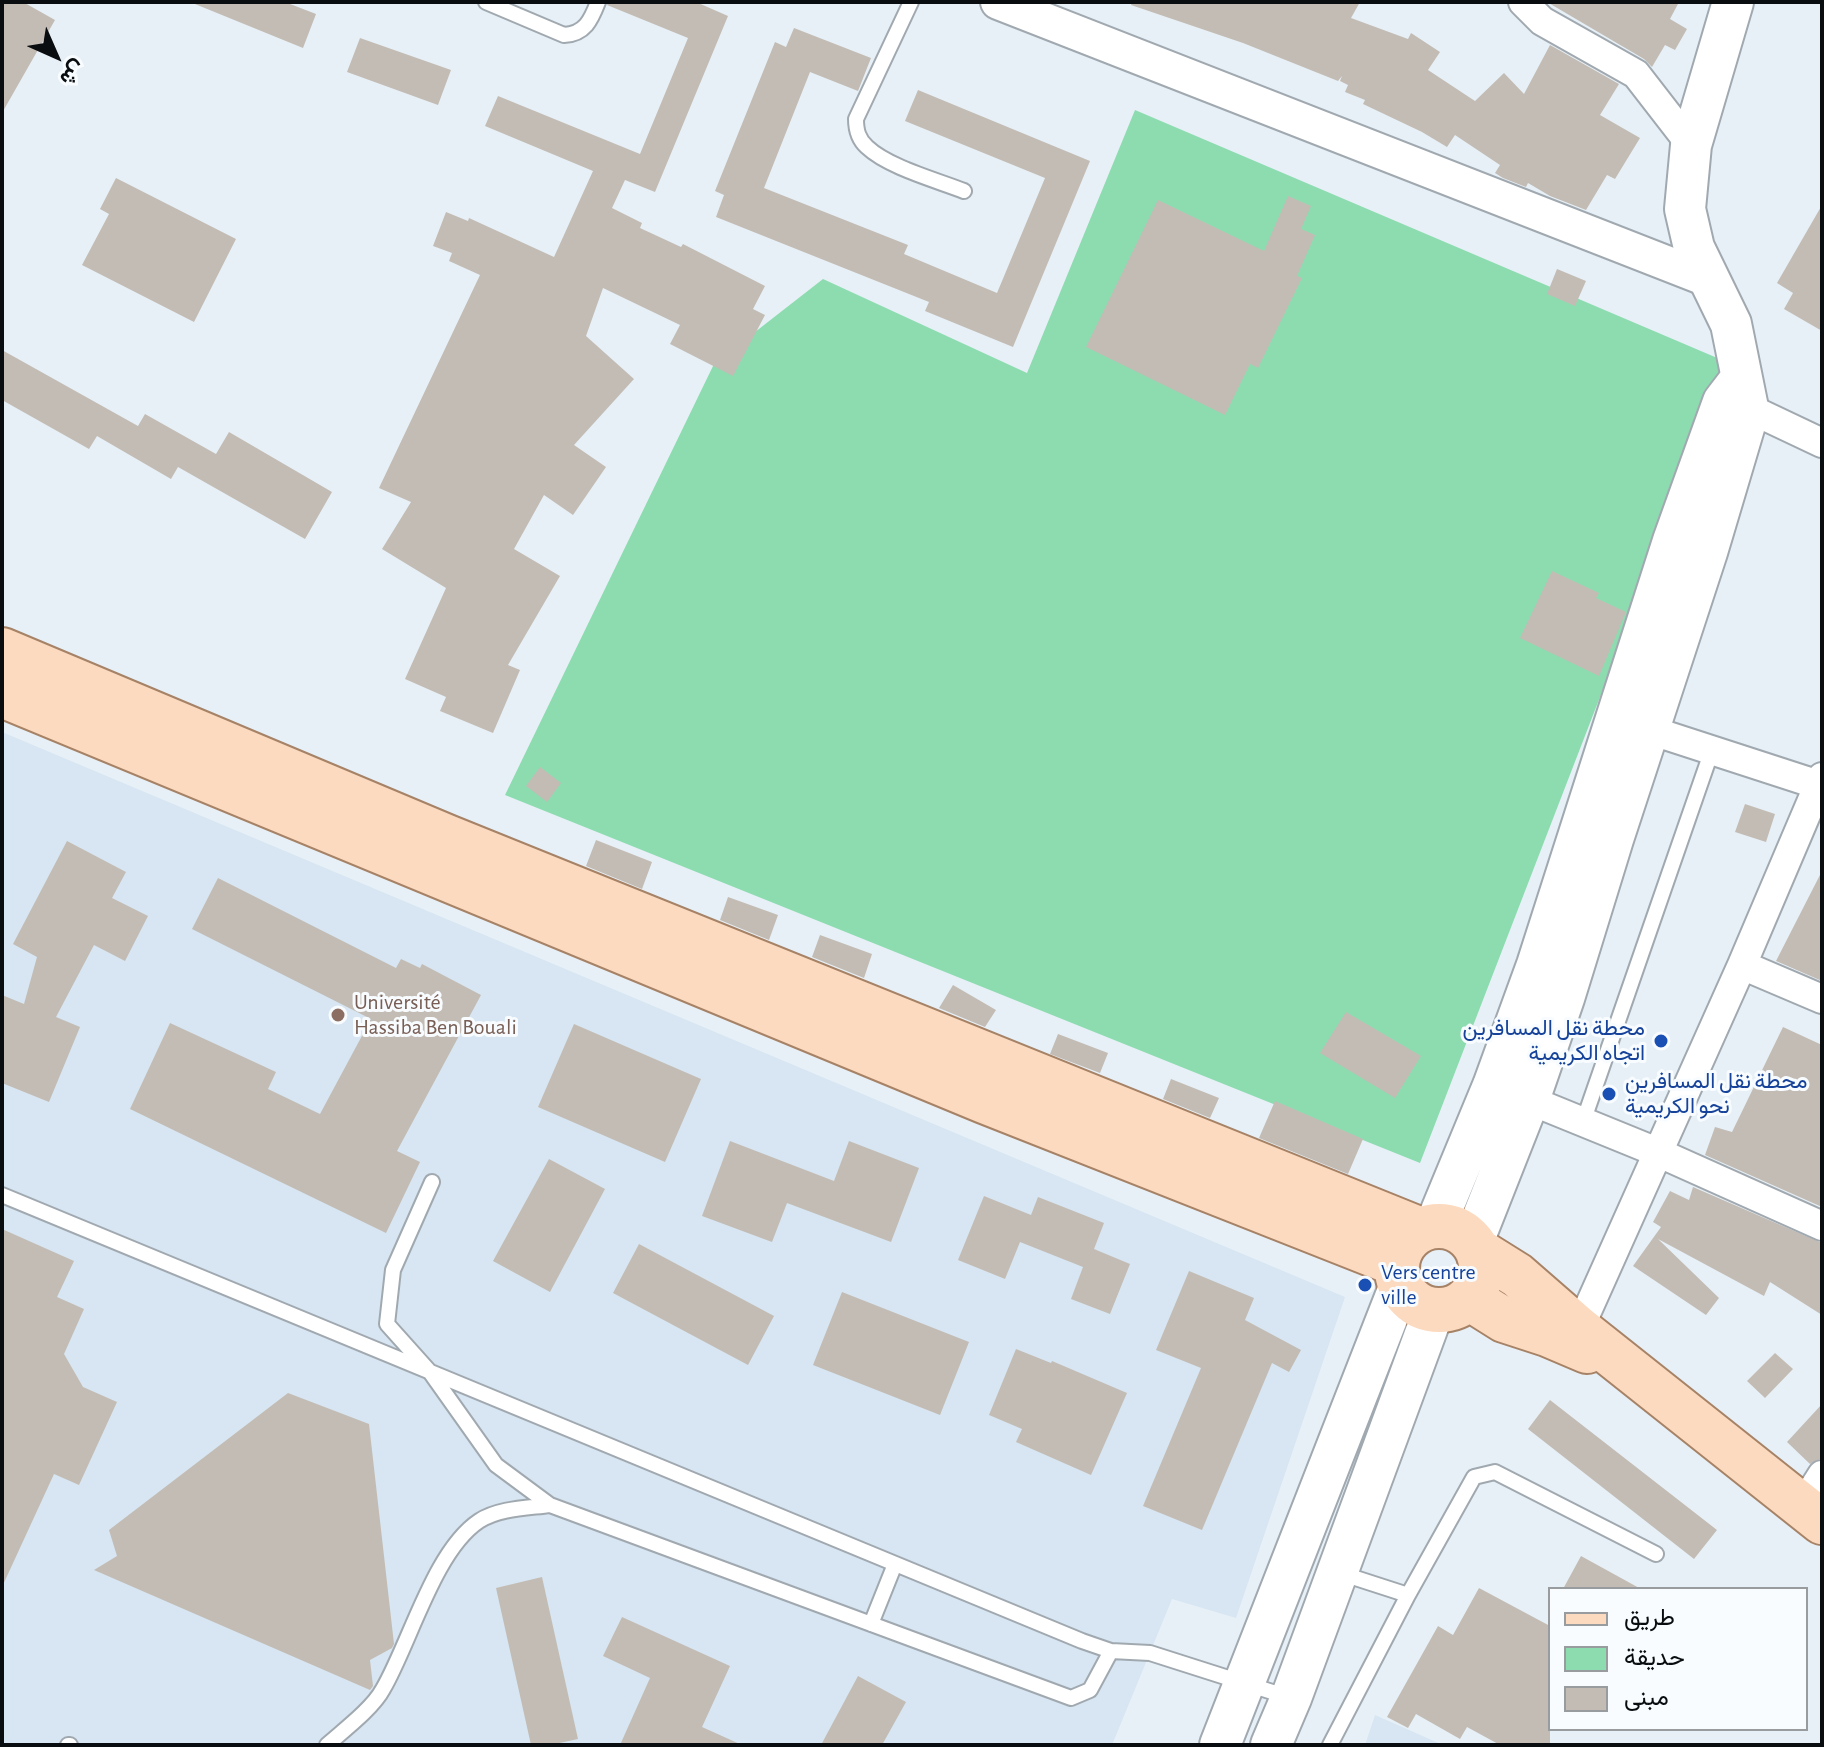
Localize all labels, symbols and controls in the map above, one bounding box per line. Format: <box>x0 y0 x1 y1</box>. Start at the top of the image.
north arrow <box>16 16 96 96</box>
text: ش <box>56 56 90 90</box>
place label: Université Hassiba Ben Bouali <box>354 989 517 1040</box>
marker: Université Hassiba Ben Bouali <box>329 1006 347 1024</box>
place label: محطة نقل المسافرين اتجاه الكريمية <box>1462 1015 1645 1066</box>
marker: محطة نقل المسافرين اتجاه الكريمية <box>1652 1032 1670 1050</box>
place label: محطة نقل المسافرين نحو الكريمية <box>1625 1068 1808 1120</box>
marker: محطة نقل المسافرين نحو الكريمية <box>1600 1085 1618 1103</box>
place label: Vers centre ville <box>1381 1259 1476 1310</box>
marker: Vers centre ville <box>1356 1276 1374 1294</box>
legend <box>1548 1587 1808 1731</box>
text: طريق <box>1624 1606 1675 1630</box>
text: حديقة <box>1624 1646 1685 1670</box>
text: مبنى <box>1624 1686 1669 1710</box>

